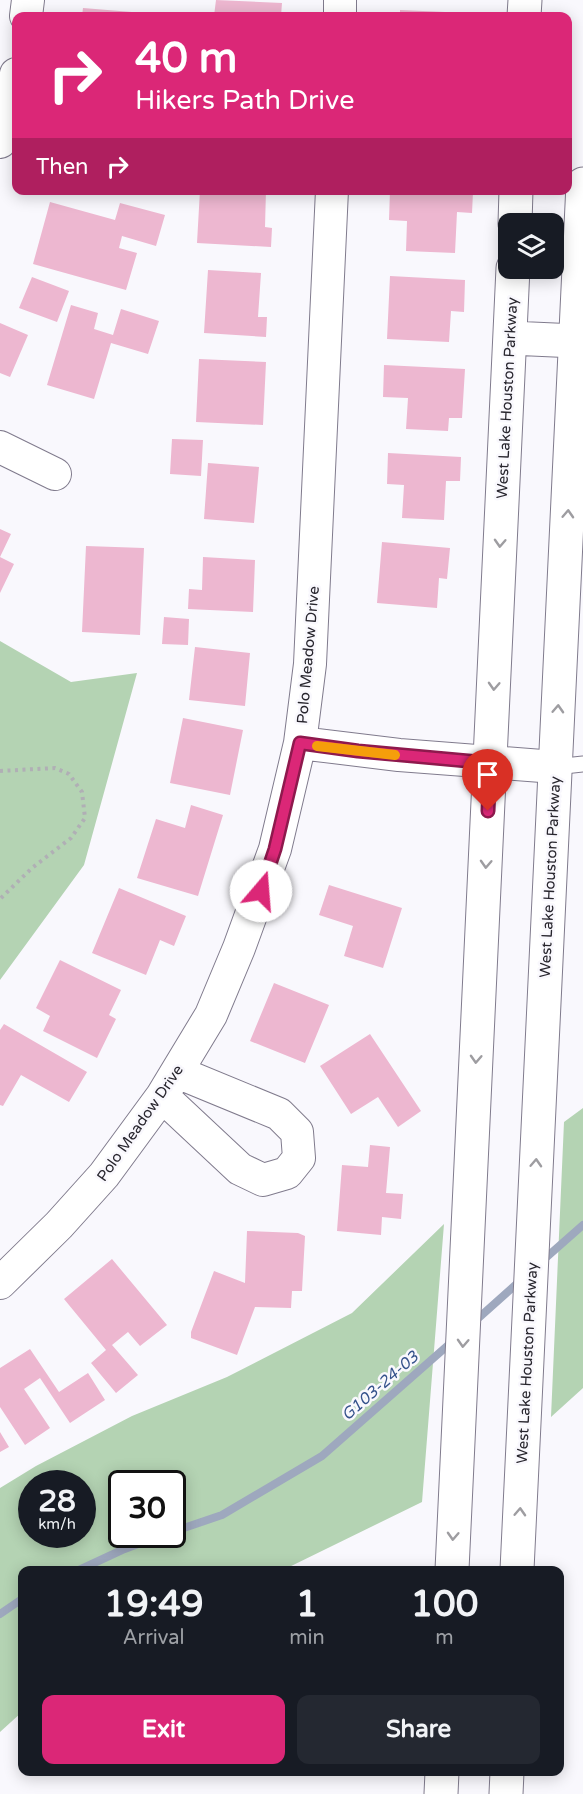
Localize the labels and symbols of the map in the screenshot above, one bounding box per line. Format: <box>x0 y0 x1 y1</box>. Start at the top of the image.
street label: West Lake Houston Parkway <box>493 297 521 499</box>
one-way arrow <box>561 509 574 518</box>
one-way arrow <box>494 539 507 548</box>
street label: Polo Meadow Drive <box>293 585 323 725</box>
one-way arrow <box>487 682 500 691</box>
one-way arrow <box>552 704 565 713</box>
pin <box>462 749 513 811</box>
street label: West Lake Houston Parkway <box>536 776 564 978</box>
position arrow <box>229 859 293 923</box>
one-way arrow <box>479 859 492 868</box>
one-way arrow <box>470 1054 483 1063</box>
street label: Polo Meadow Drive <box>93 1061 187 1185</box>
one-way arrow <box>530 1158 543 1167</box>
street label: West Lake Houston Parkway <box>513 1262 541 1464</box>
one-way arrow <box>456 1338 469 1347</box>
water label: G103-24-03 <box>337 1346 423 1425</box>
speed limit sign: 30 <box>108 1470 186 1548</box>
one-way arrow <box>513 1508 526 1517</box>
one-way arrow <box>447 1531 460 1540</box>

